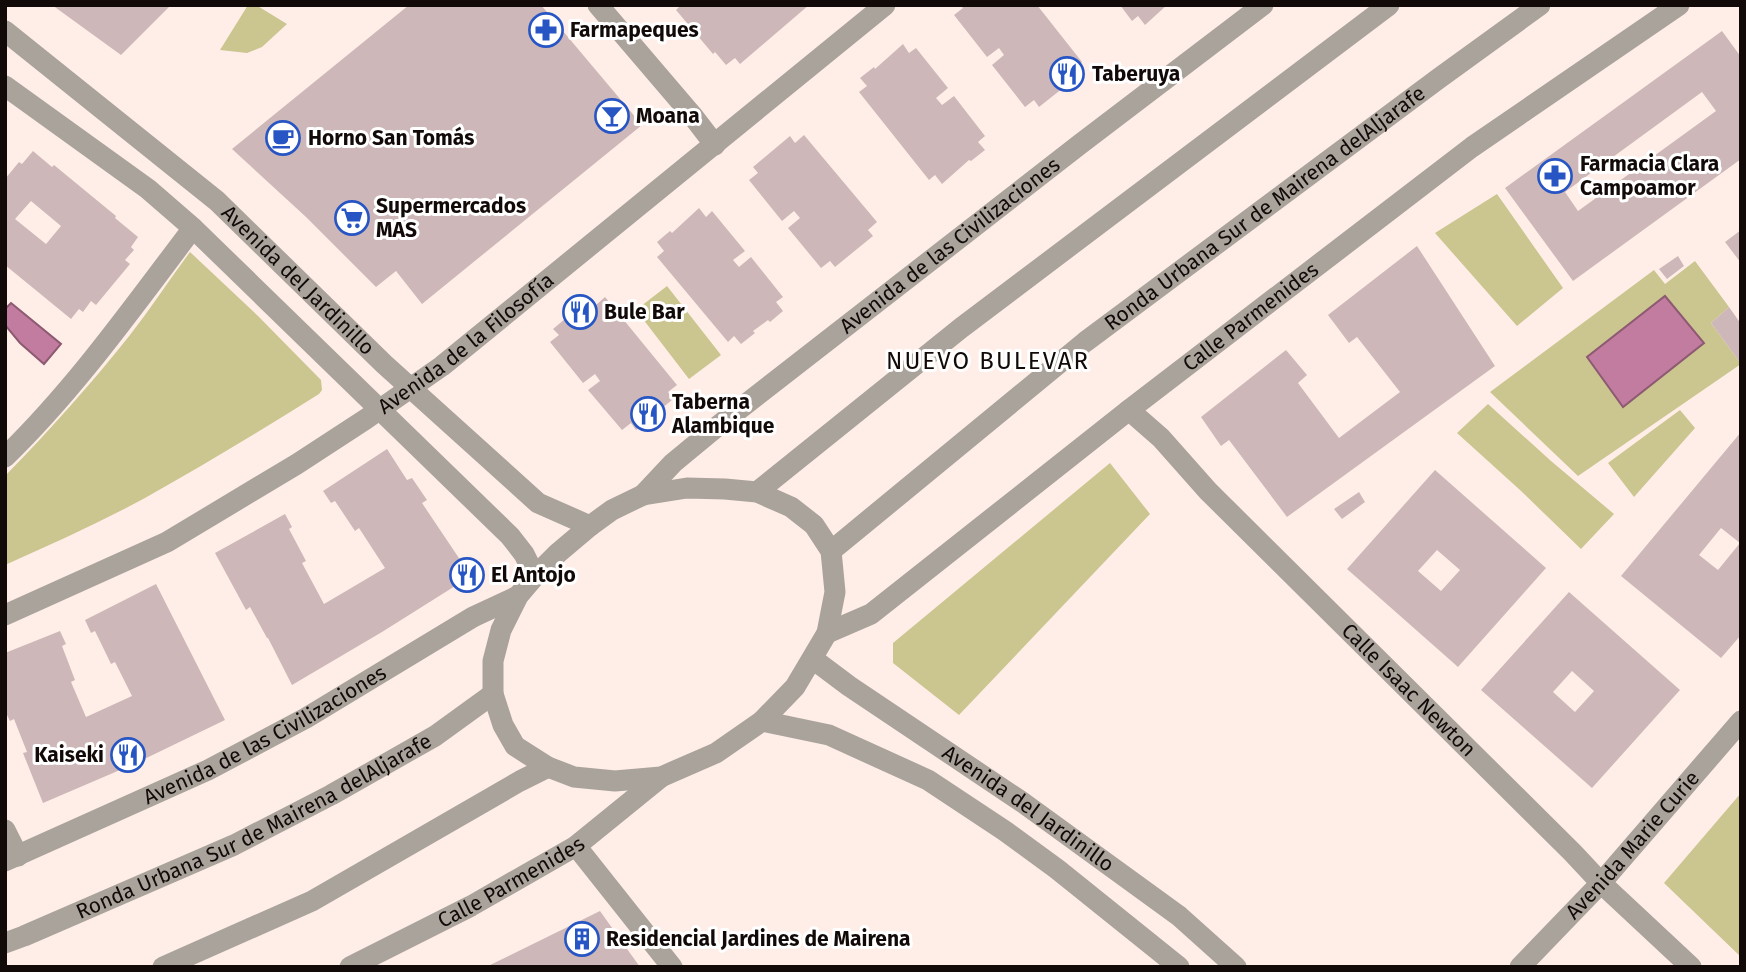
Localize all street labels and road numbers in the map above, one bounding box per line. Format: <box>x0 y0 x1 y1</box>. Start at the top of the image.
street label: Ronda Urbana Sur de Mairena delAljarafe <box>1099 80 1430 336</box>
street label: Avenida de las Civilizaciones <box>835 152 1065 339</box>
street label: Avenida del Jardinillo <box>216 200 380 361</box>
street label: Calle Parmenides <box>1178 256 1324 377</box>
street label: Avenida de la Filosofía <box>373 267 559 420</box>
street label: Calle Isaac Newton <box>1336 618 1481 762</box>
street label: Avenida de las Civilizaciones <box>139 659 391 810</box>
street label: Ronda Urbana Sur de Mairena delAljarafe <box>72 728 436 925</box>
street label: Avenida del Jardinillo <box>937 739 1119 878</box>
street label: Avenida Marie Curie <box>1560 765 1705 925</box>
street label: Calle Parmenides <box>433 831 590 934</box>

